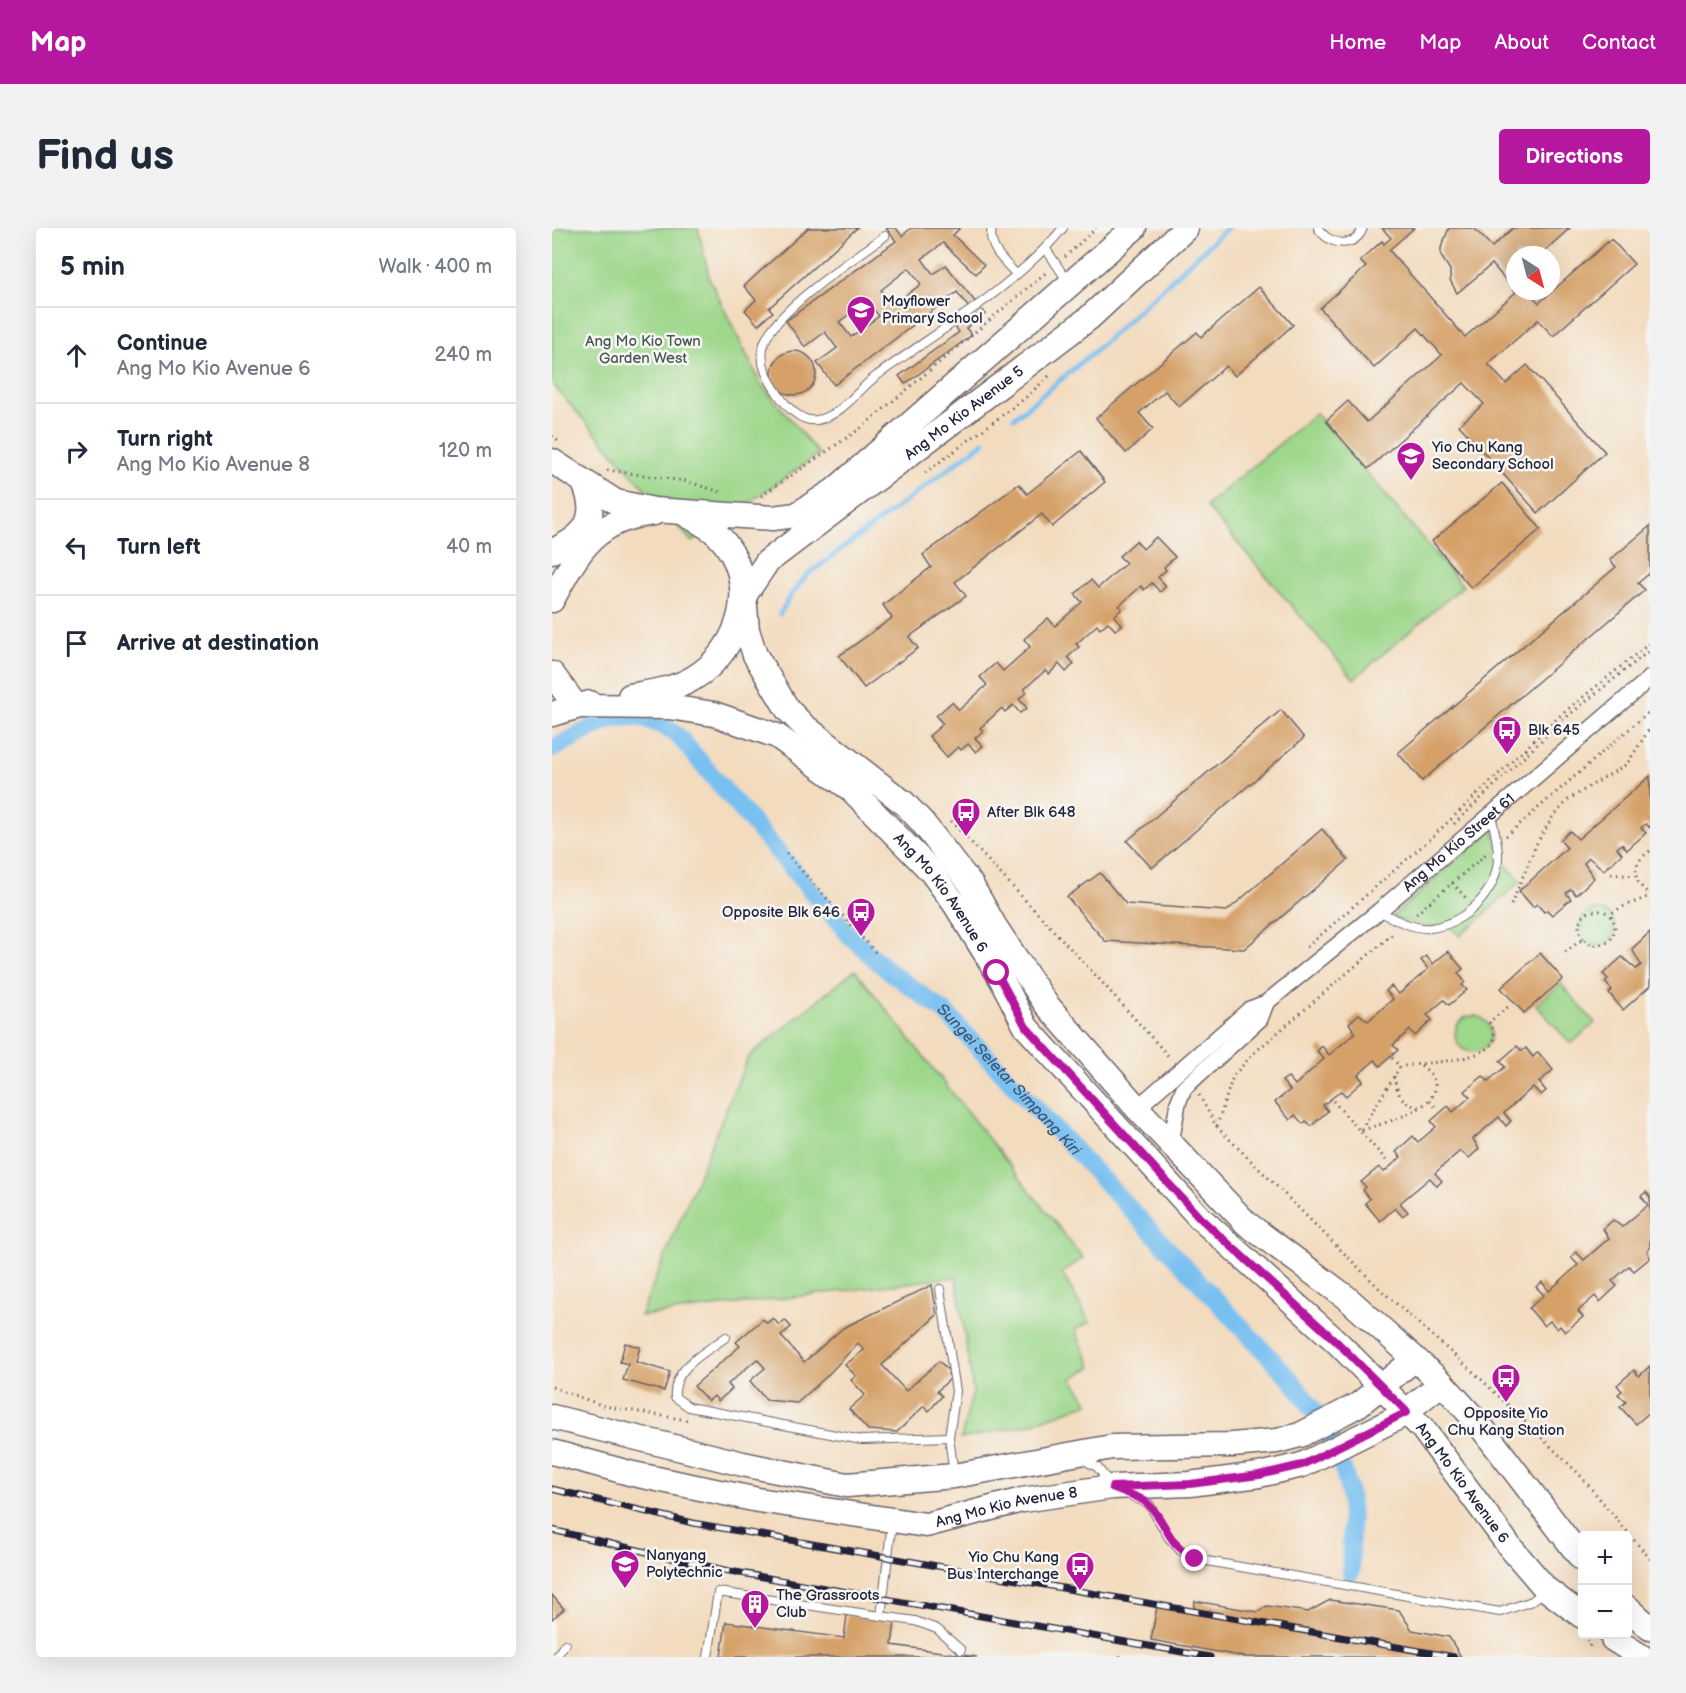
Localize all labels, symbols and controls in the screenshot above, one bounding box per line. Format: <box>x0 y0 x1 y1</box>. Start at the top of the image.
text: Map <box>30 26 86 59</box>
text: Home <box>1329 30 1386 55</box>
text: Map <box>1419 30 1461 55</box>
text: About <box>1494 30 1549 55</box>
text: Contact <box>1582 30 1656 55</box>
button: Directions <box>1499 129 1650 184</box>
text: Find us <box>36 131 174 182</box>
north arrow <box>1506 246 1560 300</box>
text: 5 min <box>60 252 125 283</box>
text: Walk · 400 m <box>379 255 492 279</box>
place label: Mayflower Primary School <box>882 292 983 328</box>
school or university icon: Mayflower Primary School <box>845 294 877 336</box>
text: Continue <box>117 330 207 357</box>
park label: Ang Mo Kio Town Garden West <box>585 332 701 368</box>
icon: ahead <box>60 339 93 372</box>
text: 240 m <box>435 343 492 367</box>
text: Ang Mo Kio Avenue 6 <box>117 357 311 381</box>
street label: Ang Mo Kio Avenue 5 <box>900 362 1027 464</box>
text: Turn right <box>117 426 213 453</box>
icon: right <box>60 435 93 468</box>
place label: Yio Chu Kang Secondary School <box>1431 438 1553 474</box>
text: 120 m <box>439 439 492 463</box>
school or university icon: Yio Chu Kang Secondary School <box>1395 440 1427 482</box>
text: Ang Mo Kio Avenue 8 <box>117 453 310 477</box>
icon: left <box>60 531 93 564</box>
text: Turn left <box>117 534 201 561</box>
text: 40 m <box>446 535 492 559</box>
icon: arrive <box>60 627 93 660</box>
text: Arrive at destination <box>117 630 319 657</box>
bus stop icon: Blk 645 <box>1491 714 1523 756</box>
place label: Blk 645 <box>1528 721 1580 740</box>
street label: Ang Mo Kio Street 61 <box>1399 789 1519 896</box>
bus stop icon: After Blk 648 <box>950 796 982 838</box>
place label: After Blk 648 <box>987 803 1076 822</box>
street label: Ang Mo Kio Avenue 6 <box>890 829 992 956</box>
bus stop icon: Opposite Blk 646 <box>845 896 877 938</box>
place label: Opposite Blk 646 <box>722 903 840 922</box>
route start <box>983 959 1009 985</box>
water label: Sungei Seletar Simpang Kiri <box>933 1000 1085 1160</box>
bus stop icon: Opposite Yio Chu Kang Station <box>1490 1362 1522 1404</box>
place label: Opposite Yio Chu Kang Station <box>1448 1404 1564 1440</box>
street label: Ang Mo Kio Avenue 6 <box>1412 1418 1513 1547</box>
street label: Ang Mo Kio Avenue 8 <box>933 1483 1079 1532</box>
map controls <box>1578 1531 1632 1639</box>
button: + <box>1578 1531 1632 1585</box>
route end <box>1181 1545 1207 1571</box>
place label: Nanyang Polytechnic <box>646 1546 723 1582</box>
school or university icon: Nanyang Polytechnic <box>609 1548 641 1590</box>
place label: Yio Chu Kang Bus Interchange <box>947 1548 1059 1584</box>
bus stop icon: Yio Chu Kang Bus Interchange <box>1064 1550 1096 1592</box>
button: − <box>1578 1585 1632 1639</box>
place label: The Grassroots Club <box>776 1586 880 1622</box>
building icon: The Grassroots Club <box>739 1588 771 1630</box>

